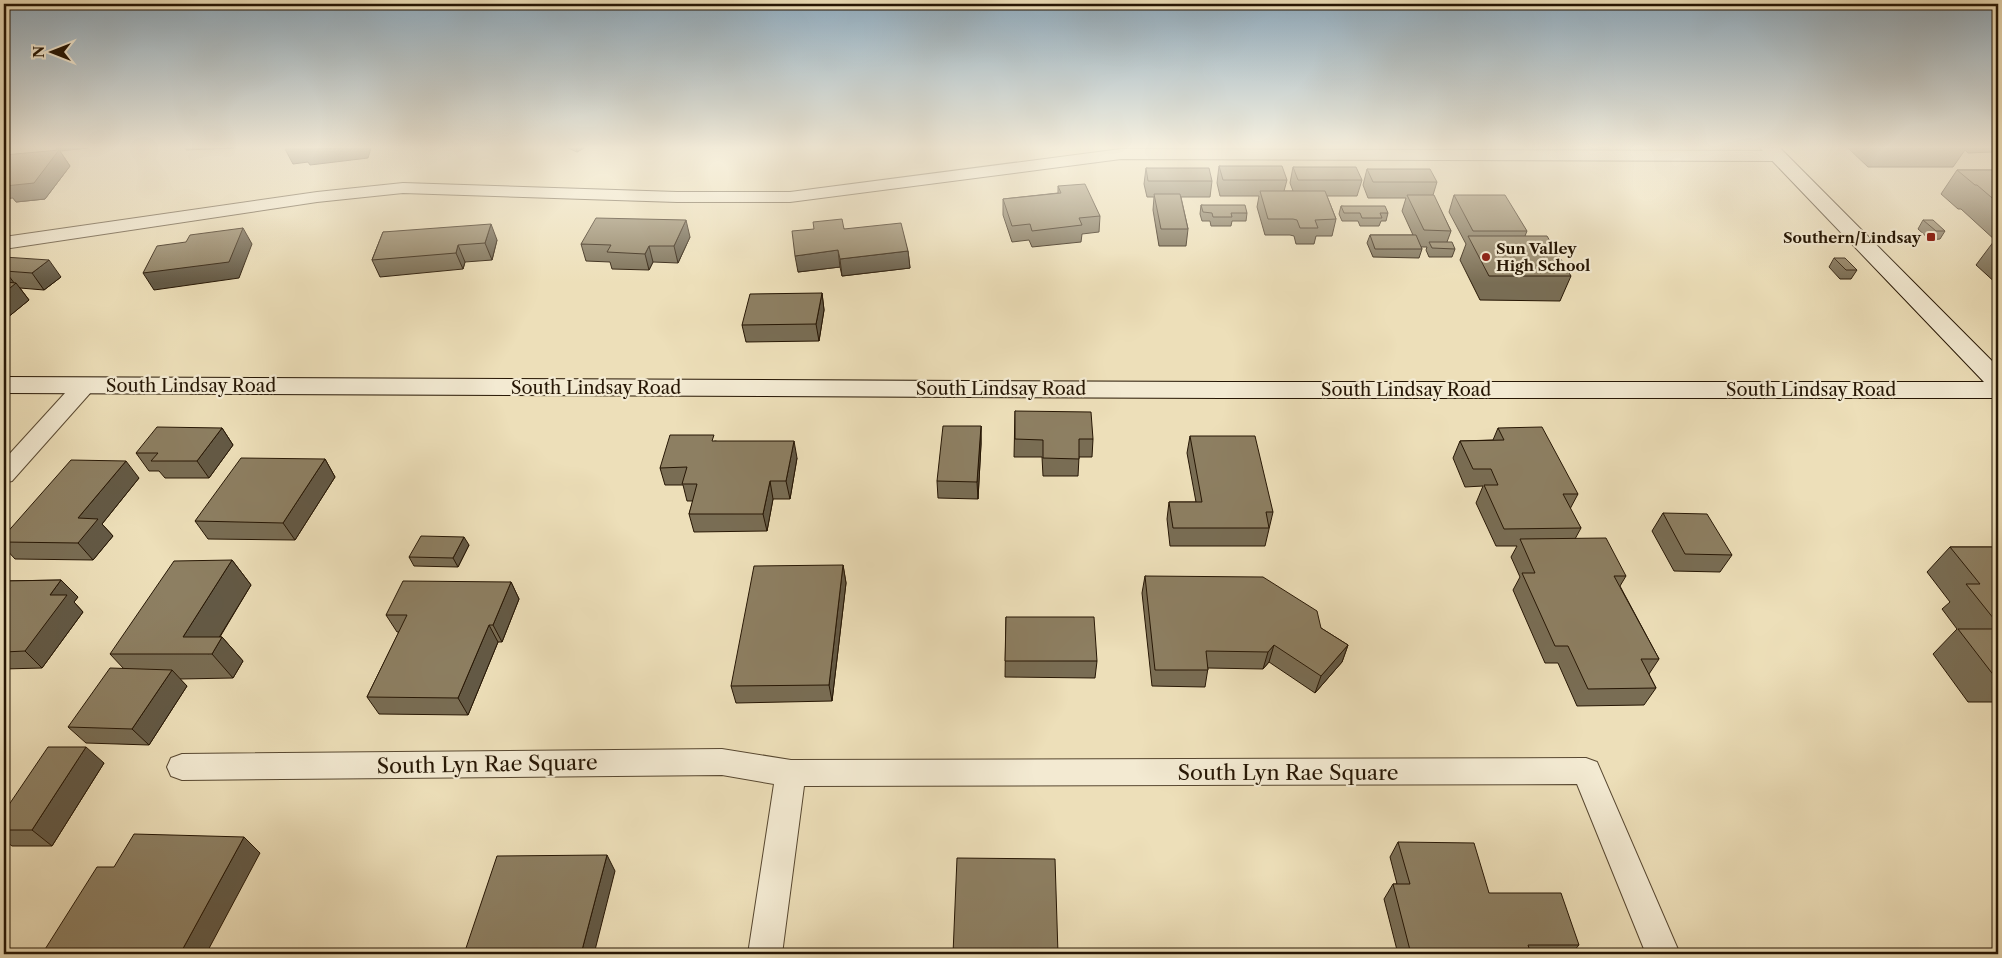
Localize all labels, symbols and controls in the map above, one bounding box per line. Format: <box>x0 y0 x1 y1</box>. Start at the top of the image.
north arrow <box>28 28 78 78</box>
text: N <box>30 46 48 58</box>
place label: Southern/Lindsay <box>1783 228 1922 247</box>
marker: Southern/Lindsay <box>1925 231 1937 243</box>
place label: Sun Valley High School <box>1496 239 1590 275</box>
marker: Sun Valley High School <box>1480 251 1492 263</box>
street label: South Lindsay Road <box>106 375 276 397</box>
street label: South Lindsay Road <box>511 377 681 399</box>
street label: South Lindsay Road <box>916 378 1086 400</box>
street label: South Lindsay Road <box>1321 379 1491 401</box>
street label: South Lindsay Road <box>1726 379 1896 401</box>
street label: South Lyn Rae Square <box>376 750 598 778</box>
street label: South Lyn Rae Square <box>1177 760 1399 785</box>

